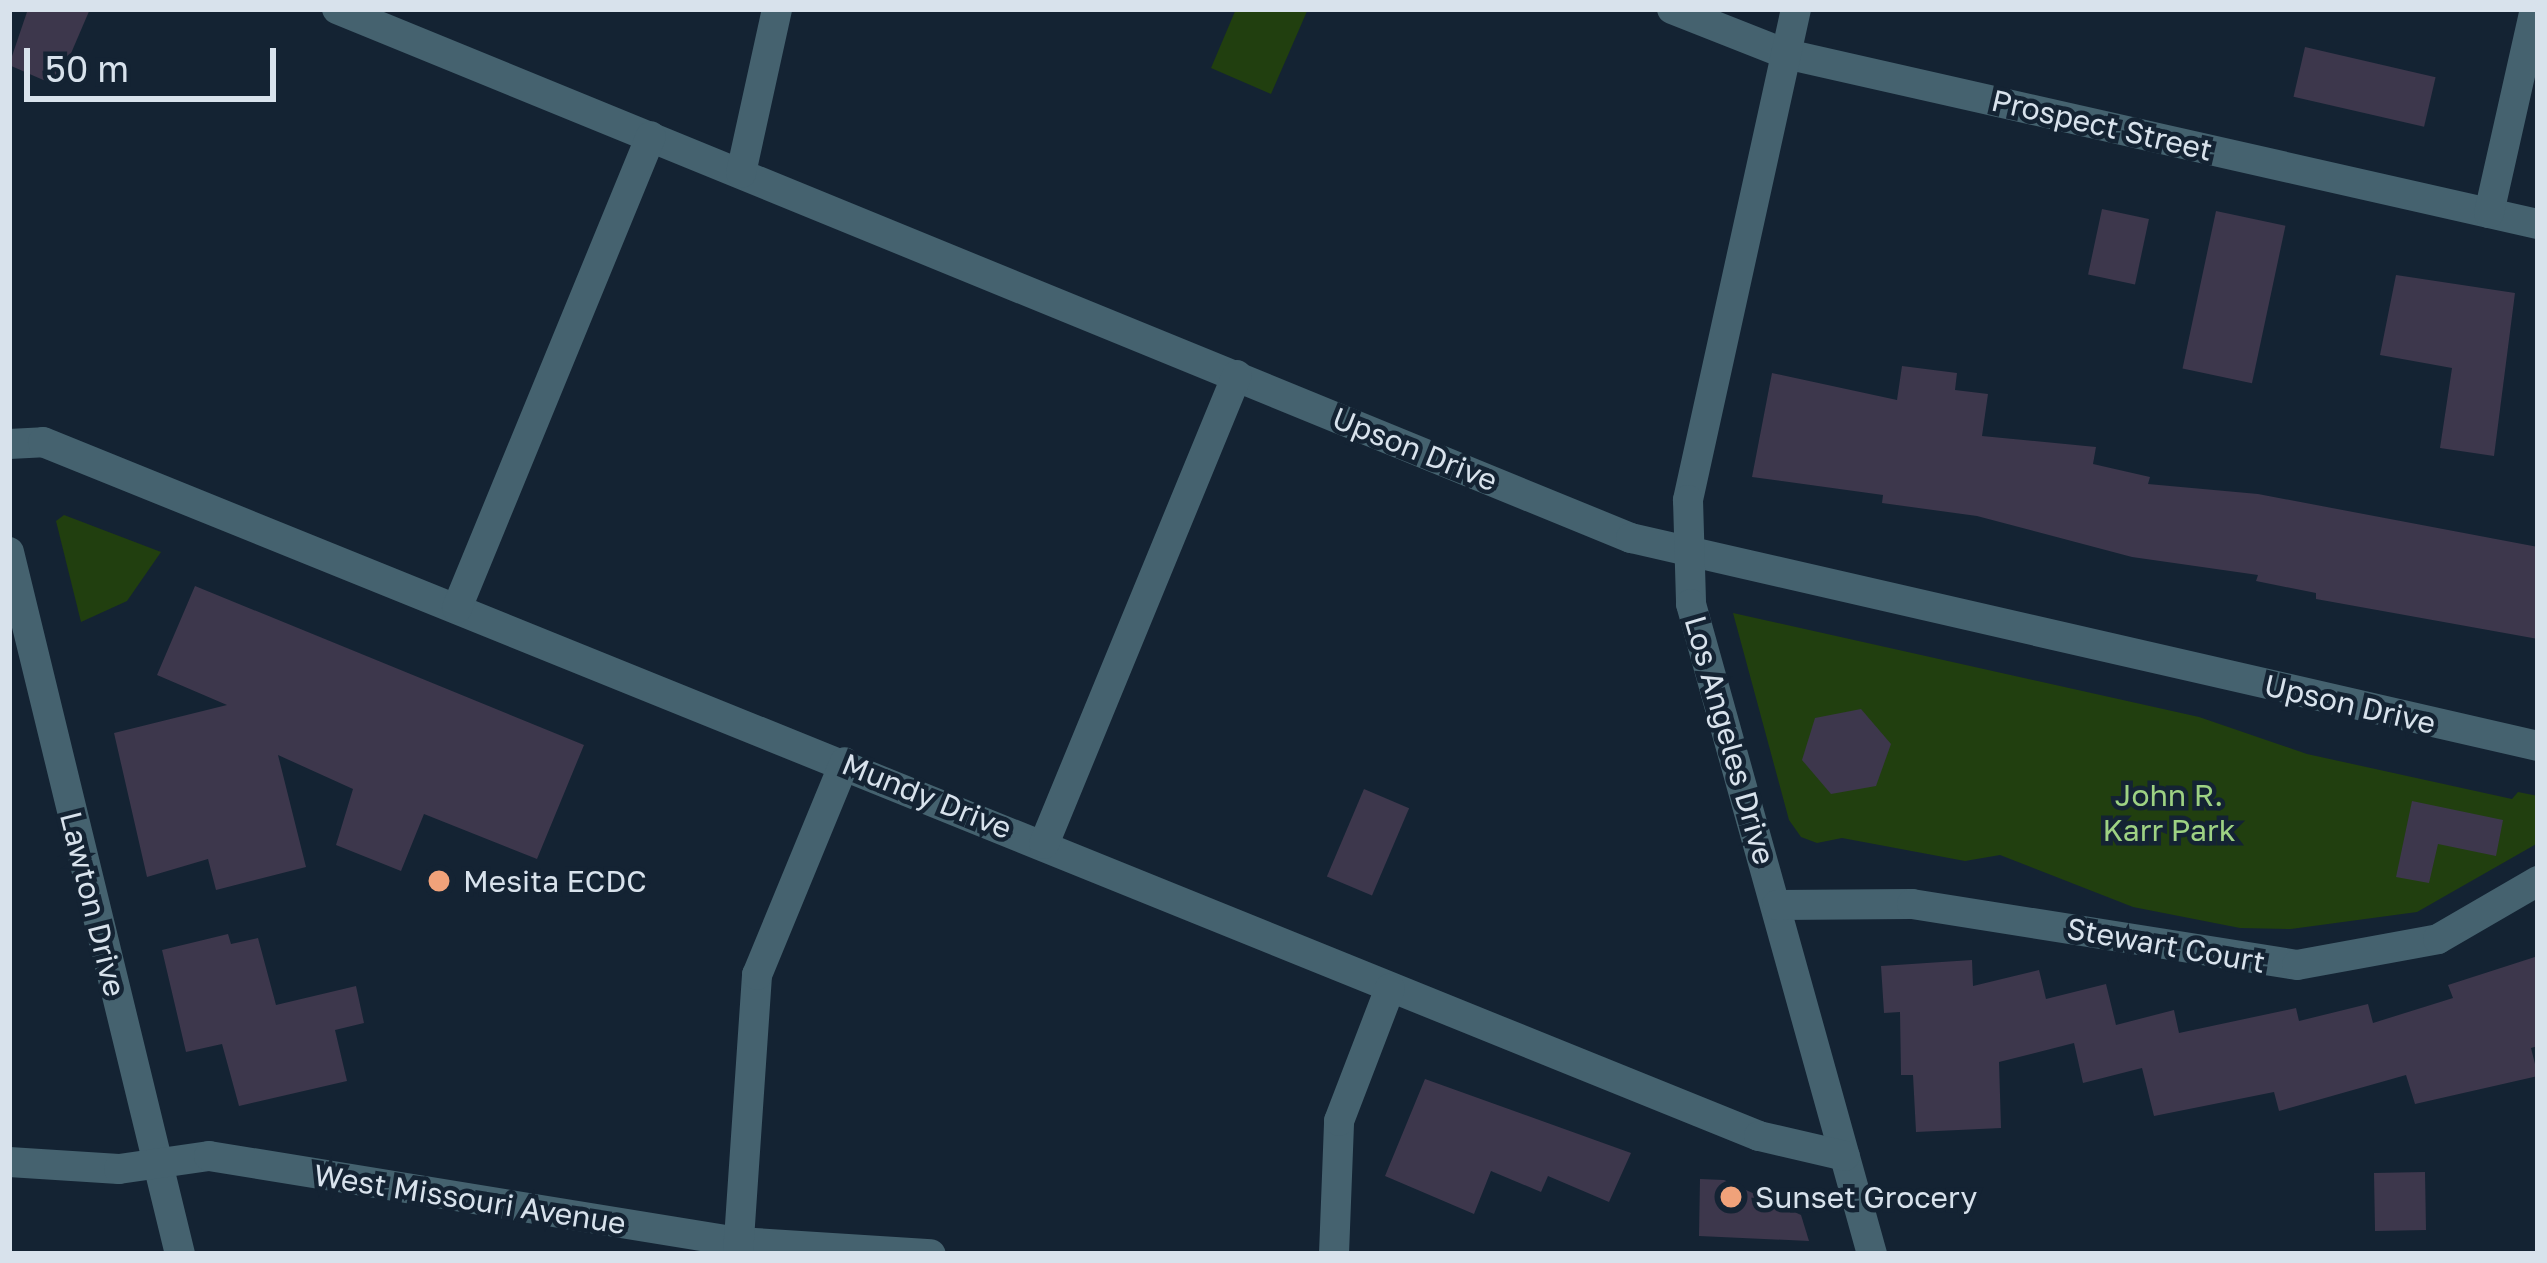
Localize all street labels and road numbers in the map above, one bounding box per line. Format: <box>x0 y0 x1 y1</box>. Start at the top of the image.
street label: Prospect Street <box>1988 82 2216 168</box>
street label: Upson Drive <box>1327 400 1503 498</box>
street label: Los Angeles Drive <box>1677 611 1783 869</box>
street label: Upson Drive <box>2261 667 2439 741</box>
street label: Mundy Drive <box>837 746 1017 846</box>
street label: Lawton Drive <box>53 808 133 1000</box>
street label: Stewart Court <box>2064 910 2268 980</box>
street label: West Missouri Avenue <box>311 1157 629 1241</box>

